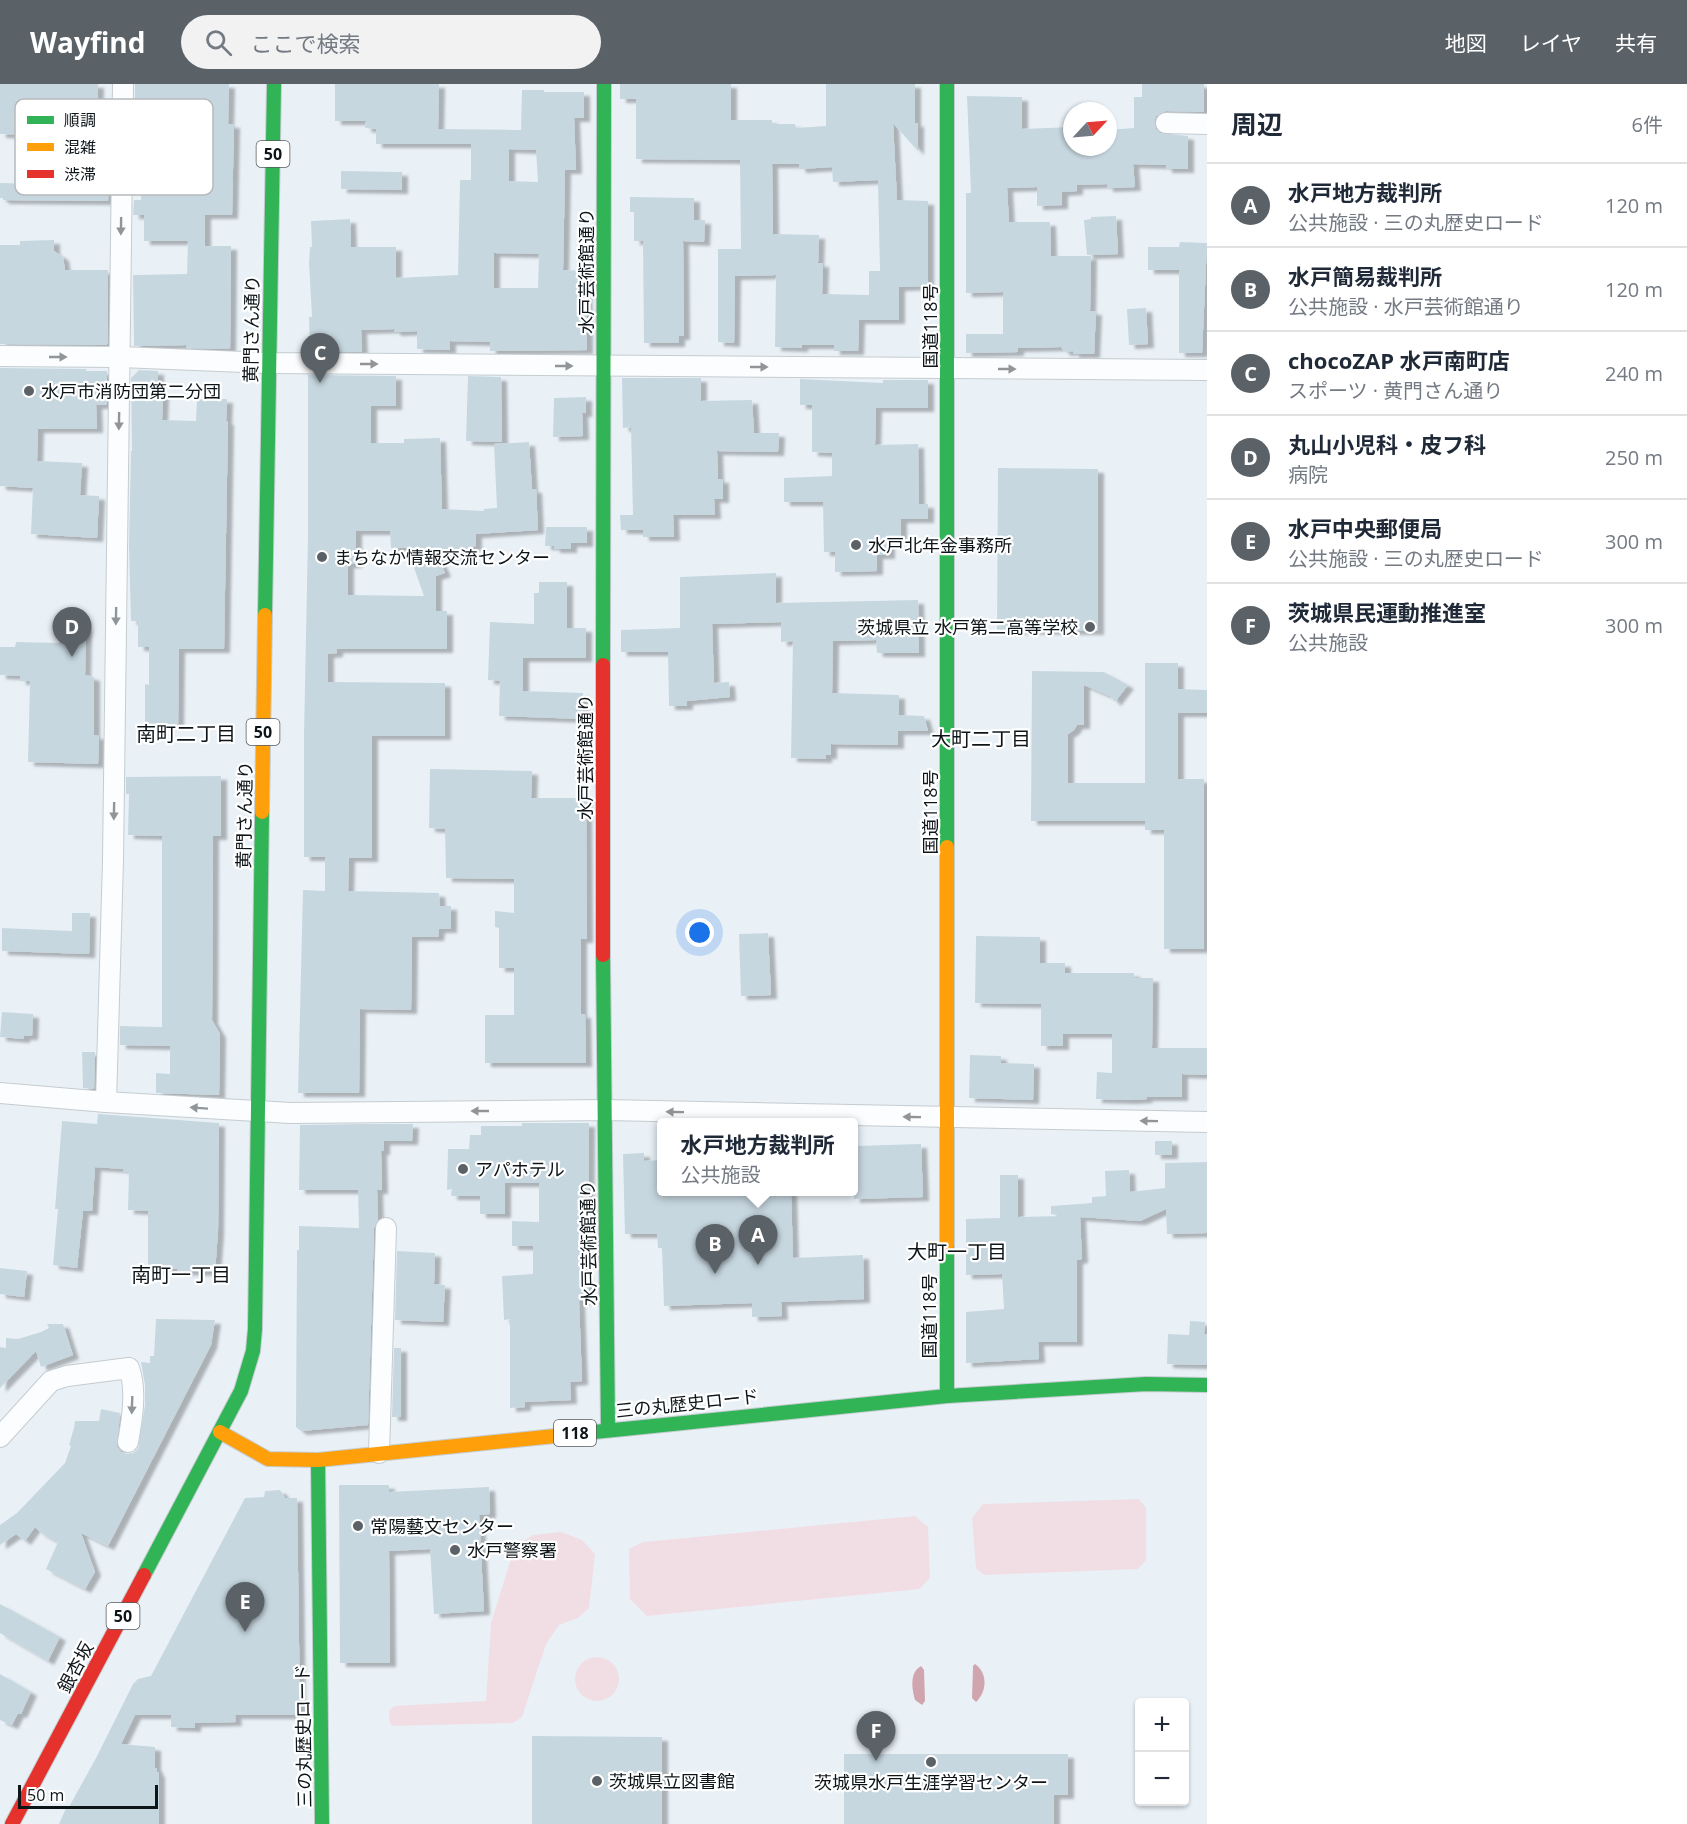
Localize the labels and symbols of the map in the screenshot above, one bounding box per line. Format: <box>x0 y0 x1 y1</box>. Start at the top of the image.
legend <box>15 99 213 195</box>
north arrow <box>1063 102 1117 156</box>
text: 順調 <box>64 109 96 131</box>
text: 混雑 <box>64 136 96 158</box>
road number: 50 <box>256 141 290 167</box>
text: 渋滞 <box>64 163 96 185</box>
street label: 水戸芸術館通り <box>574 208 598 334</box>
one-way arrow <box>117 217 126 236</box>
street label: 黄門さん通り <box>238 275 264 383</box>
street label: 国道118号 <box>918 284 942 368</box>
pin: C <box>300 334 340 383</box>
one-way arrow <box>49 352 68 362</box>
one-way arrow <box>359 359 378 369</box>
one-way arrow <box>554 361 573 371</box>
one-way arrow <box>749 362 768 372</box>
one-way arrow <box>998 364 1017 374</box>
place label: 水戸市消防団第二分団 <box>41 379 221 403</box>
marker: 水戸市消防団第二分団 <box>22 384 36 398</box>
one-way arrow <box>114 412 124 431</box>
place label: 水戸北年金事務所 <box>868 533 1012 557</box>
marker: 水戸北年金事務所 <box>849 538 863 552</box>
place label: まちなか情報交流センター <box>334 545 550 569</box>
marker: まちなか情報交流センター <box>315 550 329 564</box>
one-way arrow <box>111 607 121 626</box>
pin: D <box>52 608 92 657</box>
place label: 茨城県立 水戸第二高等学校 <box>857 615 1078 639</box>
marker: 茨城県立 水戸第二高等学校 <box>1083 620 1097 634</box>
street label: 水戸芸術館通り <box>573 694 597 820</box>
road number: 50 <box>246 719 280 745</box>
district label: 南町二丁目 <box>136 720 236 747</box>
district label: 大町二丁目 <box>931 725 1031 752</box>
street label: 黄門さん通り <box>231 761 257 869</box>
street label: 国道118号 <box>918 770 942 854</box>
one-way arrow <box>109 802 118 821</box>
your location <box>685 918 714 947</box>
one-way arrow <box>190 1104 209 1113</box>
one-way arrow <box>470 1106 489 1116</box>
one-way arrow <box>665 1107 684 1116</box>
one-way arrow <box>902 1112 921 1121</box>
one-way arrow <box>1139 1116 1158 1126</box>
place label: アパホテル <box>475 1157 565 1181</box>
marker: アパホテル <box>456 1162 470 1176</box>
street label: 水戸芸術館通り <box>575 1180 601 1306</box>
pin: A <box>738 1216 777 1265</box>
pin: B <box>696 1224 734 1274</box>
district label: 大町一丁目 <box>907 1238 1007 1265</box>
district label: 南町一丁目 <box>131 1261 231 1288</box>
street label: 国道118号 <box>917 1274 941 1358</box>
street label: 三の丸歴史ロード <box>614 1384 760 1422</box>
one-way arrow <box>127 1396 137 1415</box>
road number: 118 <box>554 1420 596 1446</box>
place label: 常陽藝文センター <box>370 1514 514 1538</box>
marker: 常陽藝文センター <box>351 1519 365 1533</box>
place label: 水戸警察署 <box>467 1538 557 1562</box>
marker: 水戸警察署 <box>448 1543 462 1557</box>
pin: E <box>226 1582 264 1632</box>
road number: 50 <box>106 1603 140 1629</box>
street label: 銀杏坂 <box>52 1638 98 1696</box>
street label: 三の丸歴史ロード <box>290 1664 316 1808</box>
pin: F <box>856 1712 896 1761</box>
marker: 茨城県水戸生涯学習センター <box>924 1755 938 1769</box>
place label: 茨城県立図書館 <box>609 1769 735 1793</box>
place label: 茨城県水戸生涯学習センター <box>814 1770 1048 1794</box>
marker: 茨城県立図書館 <box>590 1774 604 1788</box>
scale bar <box>18 1782 158 1810</box>

